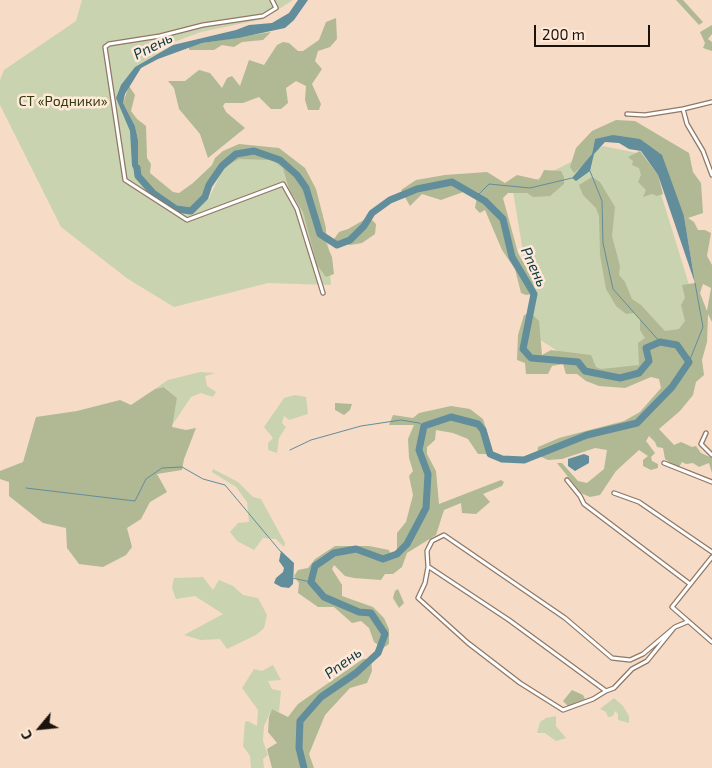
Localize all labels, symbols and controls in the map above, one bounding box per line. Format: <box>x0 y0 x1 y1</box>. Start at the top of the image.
scale bar <box>537 15 653 47</box>
text: 200 m <box>542 25 585 43</box>
water label: Рпень <box>130 28 176 64</box>
park label: СТ «Родники» <box>18 93 108 109</box>
water label: Рпень <box>517 244 551 290</box>
water label: Рпень <box>321 643 365 683</box>
north arrow <box>15 703 65 753</box>
text: С <box>17 728 36 743</box>

